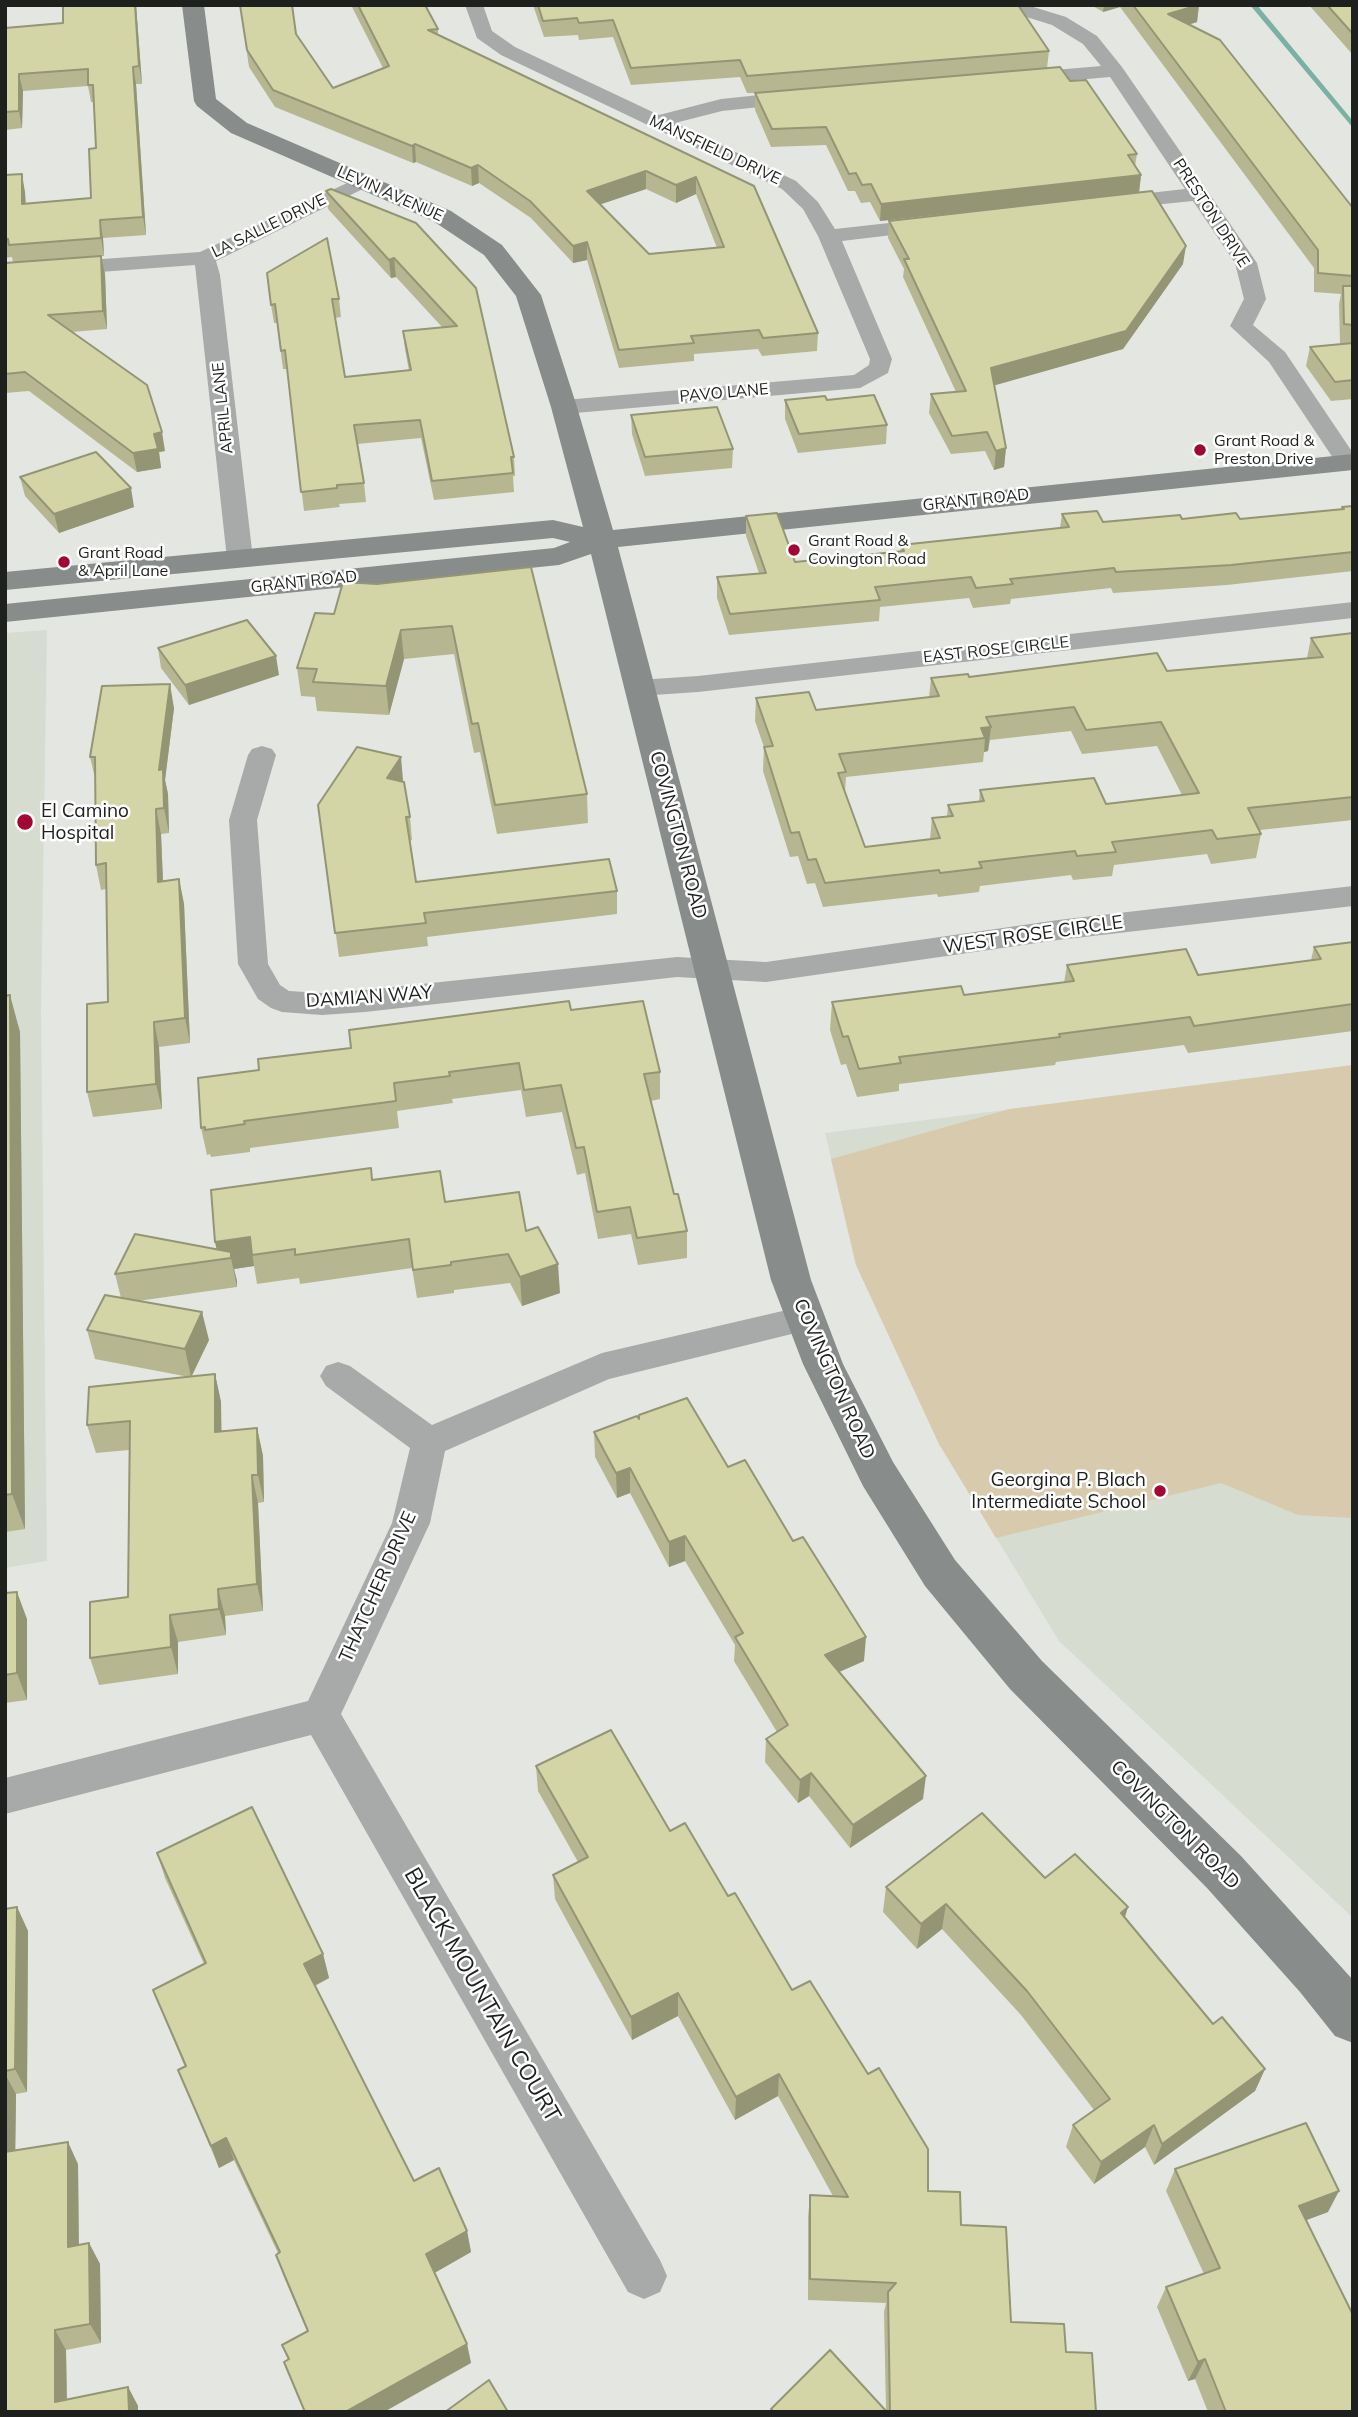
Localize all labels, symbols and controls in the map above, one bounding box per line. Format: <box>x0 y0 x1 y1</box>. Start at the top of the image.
street label: MANSFIELD DRIVE <box>646 111 784 189</box>
street label: PRESTON DRIVE <box>1169 155 1253 271</box>
street label: LEVIN AVENUE <box>334 162 446 226</box>
street label: LA SALLE DRIVE <box>209 190 329 262</box>
street label: APRIL LANE <box>209 361 237 455</box>
street label: PAVO LANE <box>679 380 769 406</box>
place label: Grant Road & Preston Drive <box>1214 431 1314 469</box>
marker: Grant Road & Preston Drive <box>1192 442 1208 458</box>
street label: GRANT ROAD <box>922 485 1030 515</box>
place label: Grant Road & Covington Road <box>808 531 926 569</box>
marker: Grant Road & Covington Road <box>786 542 802 558</box>
place label: Grant Road & April Lane <box>78 543 168 581</box>
marker: Grant Road & April Lane <box>56 554 72 570</box>
street label: GRANT ROAD <box>250 567 358 597</box>
street label: EAST ROSE CIRCLE <box>922 633 1070 667</box>
street label: COVINGTON ROAD <box>645 748 711 922</box>
place label: El Camino Hospital <box>41 800 129 844</box>
marker: El Camino Hospital <box>15 812 35 832</box>
street label: WEST ROSE CIRCLE <box>942 911 1124 959</box>
street label: DAMIAN WAY <box>305 981 433 1013</box>
street label: COVINGTON ROAD <box>788 1295 880 1463</box>
place label: Georgina P. Blach Intermediate School <box>971 1469 1146 1513</box>
marker: Georgina P. Blach Intermediate School <box>1152 1483 1168 1499</box>
street label: THATCHER DRIVE <box>334 1508 422 1666</box>
street label: COVINGTON ROAD <box>1106 1756 1244 1894</box>
street label: BLACK MOUNTAIN COURT <box>398 1863 566 2127</box>

